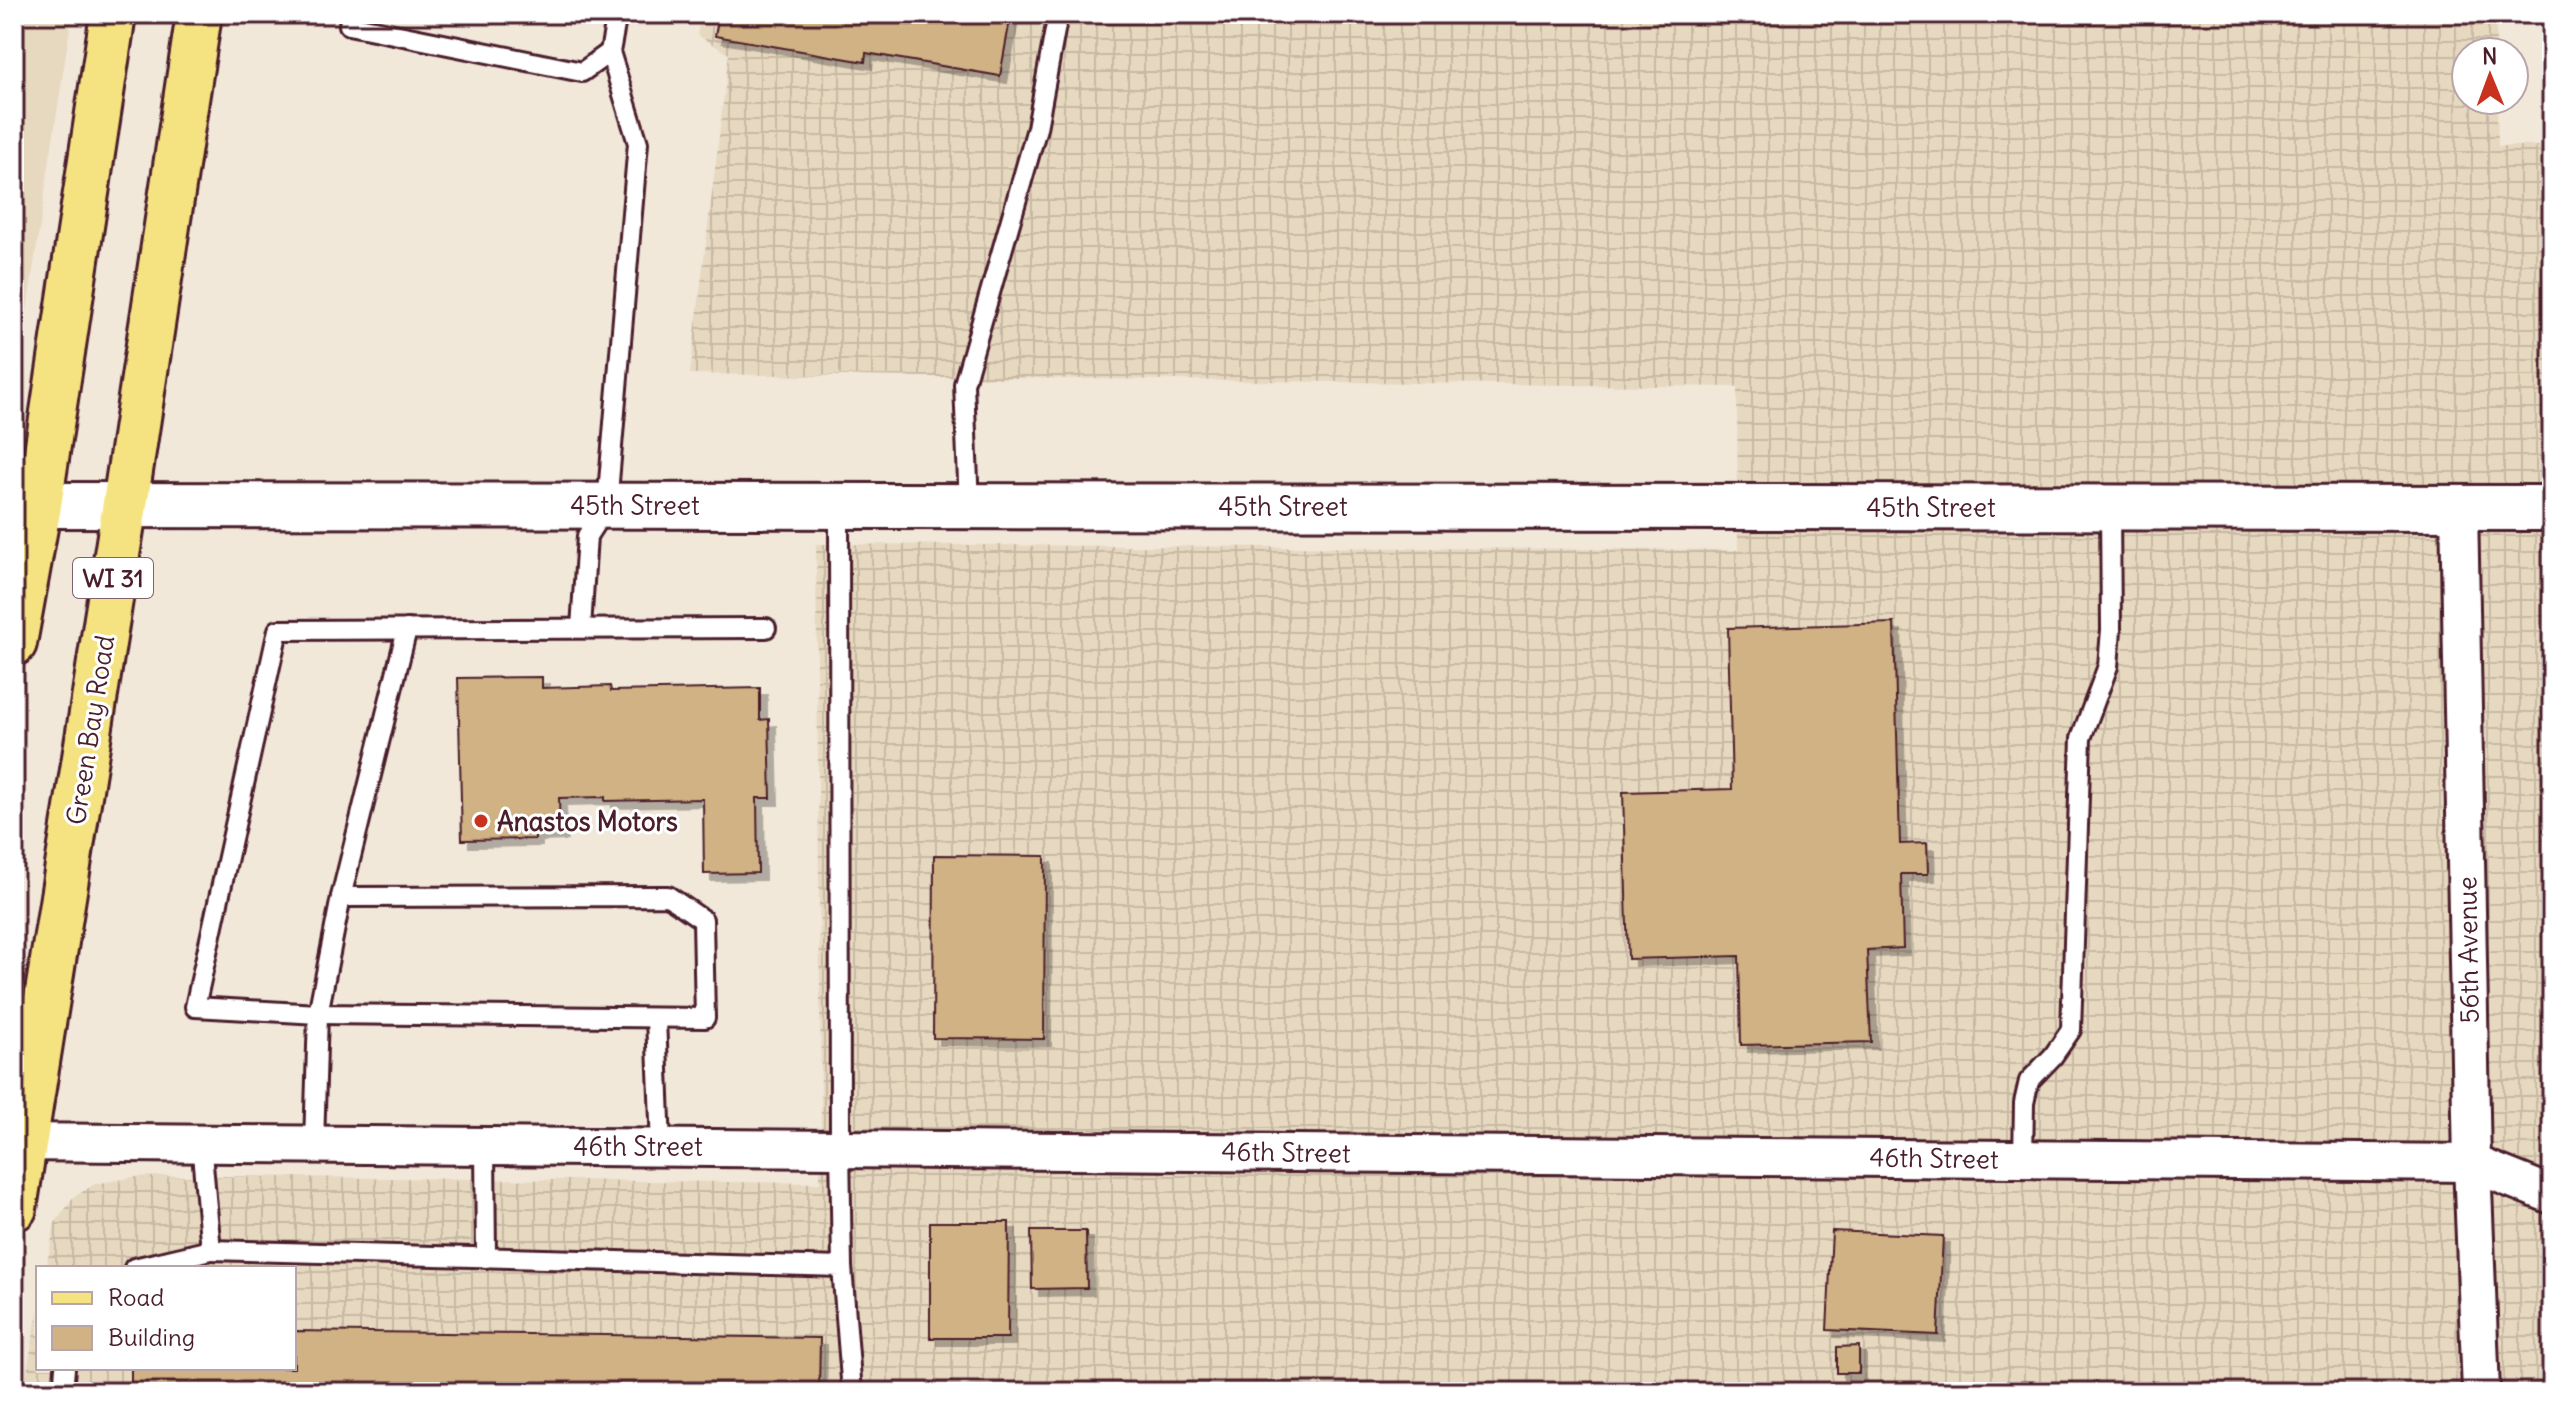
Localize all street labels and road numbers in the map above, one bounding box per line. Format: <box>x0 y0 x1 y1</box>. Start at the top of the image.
street label: 45th Street <box>570 489 700 522</box>
street label: 45th Street <box>1218 490 1348 523</box>
street label: 45th Street <box>1866 491 1996 524</box>
road number: WI 31 <box>73 558 153 598</box>
street label: Green Bay Road <box>59 633 121 827</box>
street label: 56th Avenue <box>2450 876 2486 1024</box>
street label: 46th Street <box>573 1130 703 1163</box>
street label: 46th Street <box>1221 1134 1351 1170</box>
street label: 46th Street <box>1869 1140 1999 1176</box>

